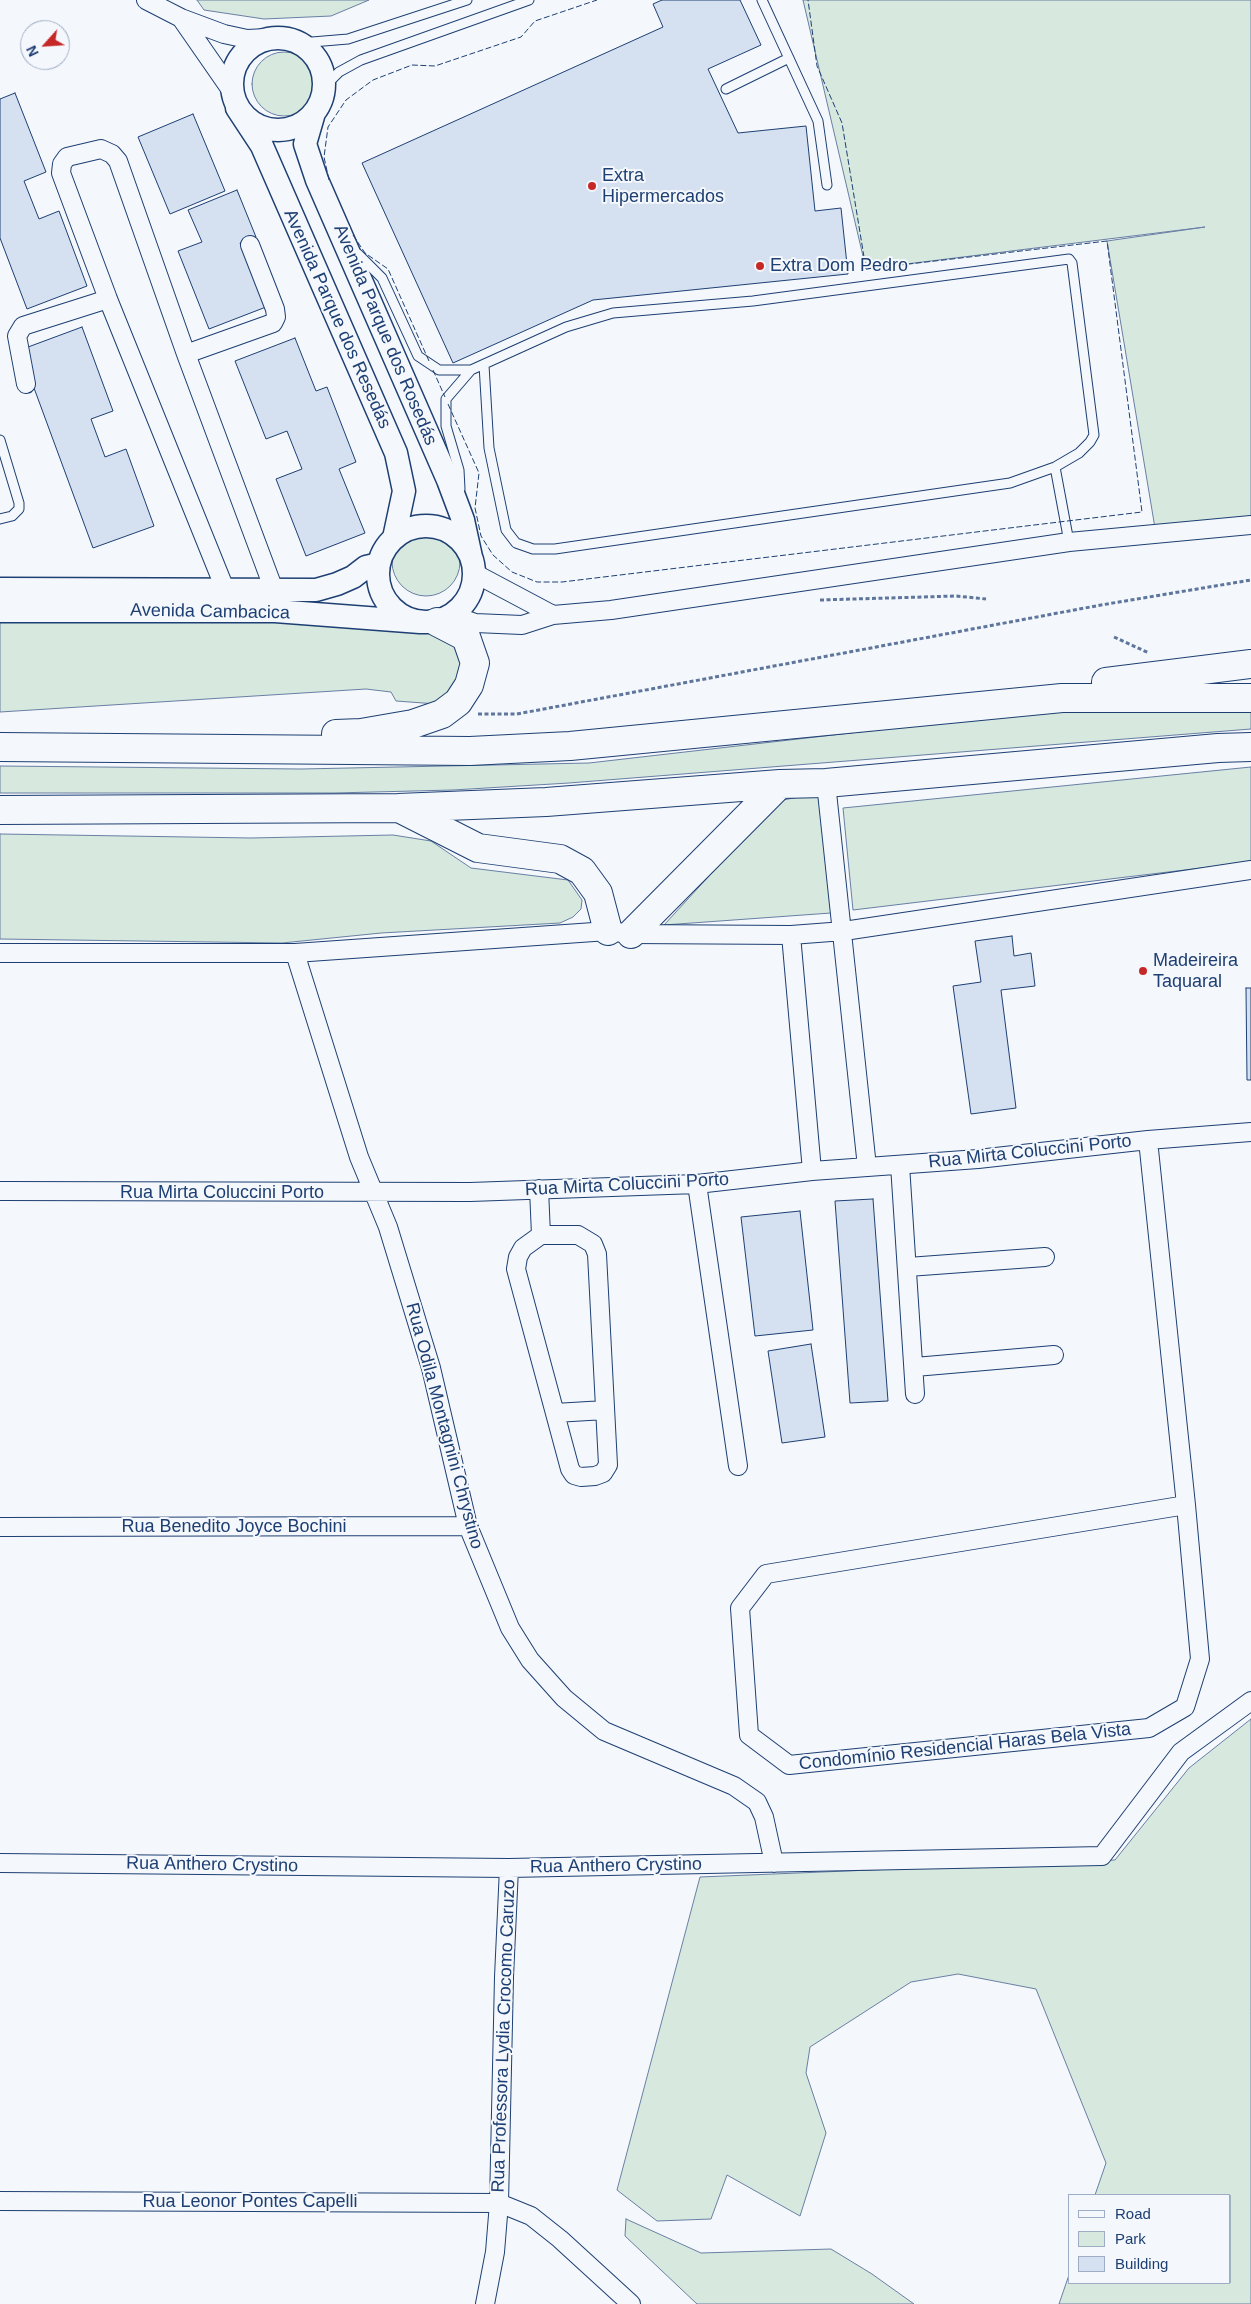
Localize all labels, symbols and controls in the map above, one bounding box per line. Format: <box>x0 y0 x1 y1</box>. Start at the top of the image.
north arrow <box>20 20 70 70</box>
text: N <box>23 43 42 59</box>
place label: Extra Hipermercados <box>602 165 724 208</box>
marker: Extra Hipermercados <box>586 180 598 192</box>
street label: Avenida Parque dos Resedás <box>279 206 395 432</box>
street label: Avenida Parque dos Rosedás <box>329 221 441 449</box>
place label: Extra Dom Pedro <box>770 255 908 277</box>
marker: Extra Dom Pedro <box>754 260 766 272</box>
street label: Avenida Cambacica <box>130 600 290 624</box>
place label: Madeireira Taquaral <box>1153 950 1238 992</box>
marker: Madeireira Taquaral <box>1137 965 1149 977</box>
street label: Rua Mirta Coluccini Porto <box>927 1131 1133 1173</box>
street label: Rua Mirta Coluccini Porto <box>525 1169 729 1201</box>
street label: Rua Mirta Coluccini Porto <box>120 1182 324 1204</box>
street label: Rua Odila Montagnini Chrystino <box>401 1300 487 1552</box>
street label: Rua Benedito Joyce Bochini <box>121 1516 347 1538</box>
street label: Condomínio Residencial Haras Bela Vista <box>798 1719 1132 1775</box>
street label: Rua Anthero Crystino <box>126 1853 298 1877</box>
street label: Rua Anthero Crystino <box>530 1854 702 1878</box>
street label: Rua Professora Lydia Crocomo Caruzo <box>488 1879 520 2193</box>
street label: Rua Leonor Pontes Capelli <box>142 2191 358 2213</box>
legend <box>1068 2194 1231 2284</box>
text: Road <box>1115 2205 1151 2222</box>
text: Park <box>1115 2230 1146 2247</box>
text: Building <box>1115 2255 1168 2272</box>

